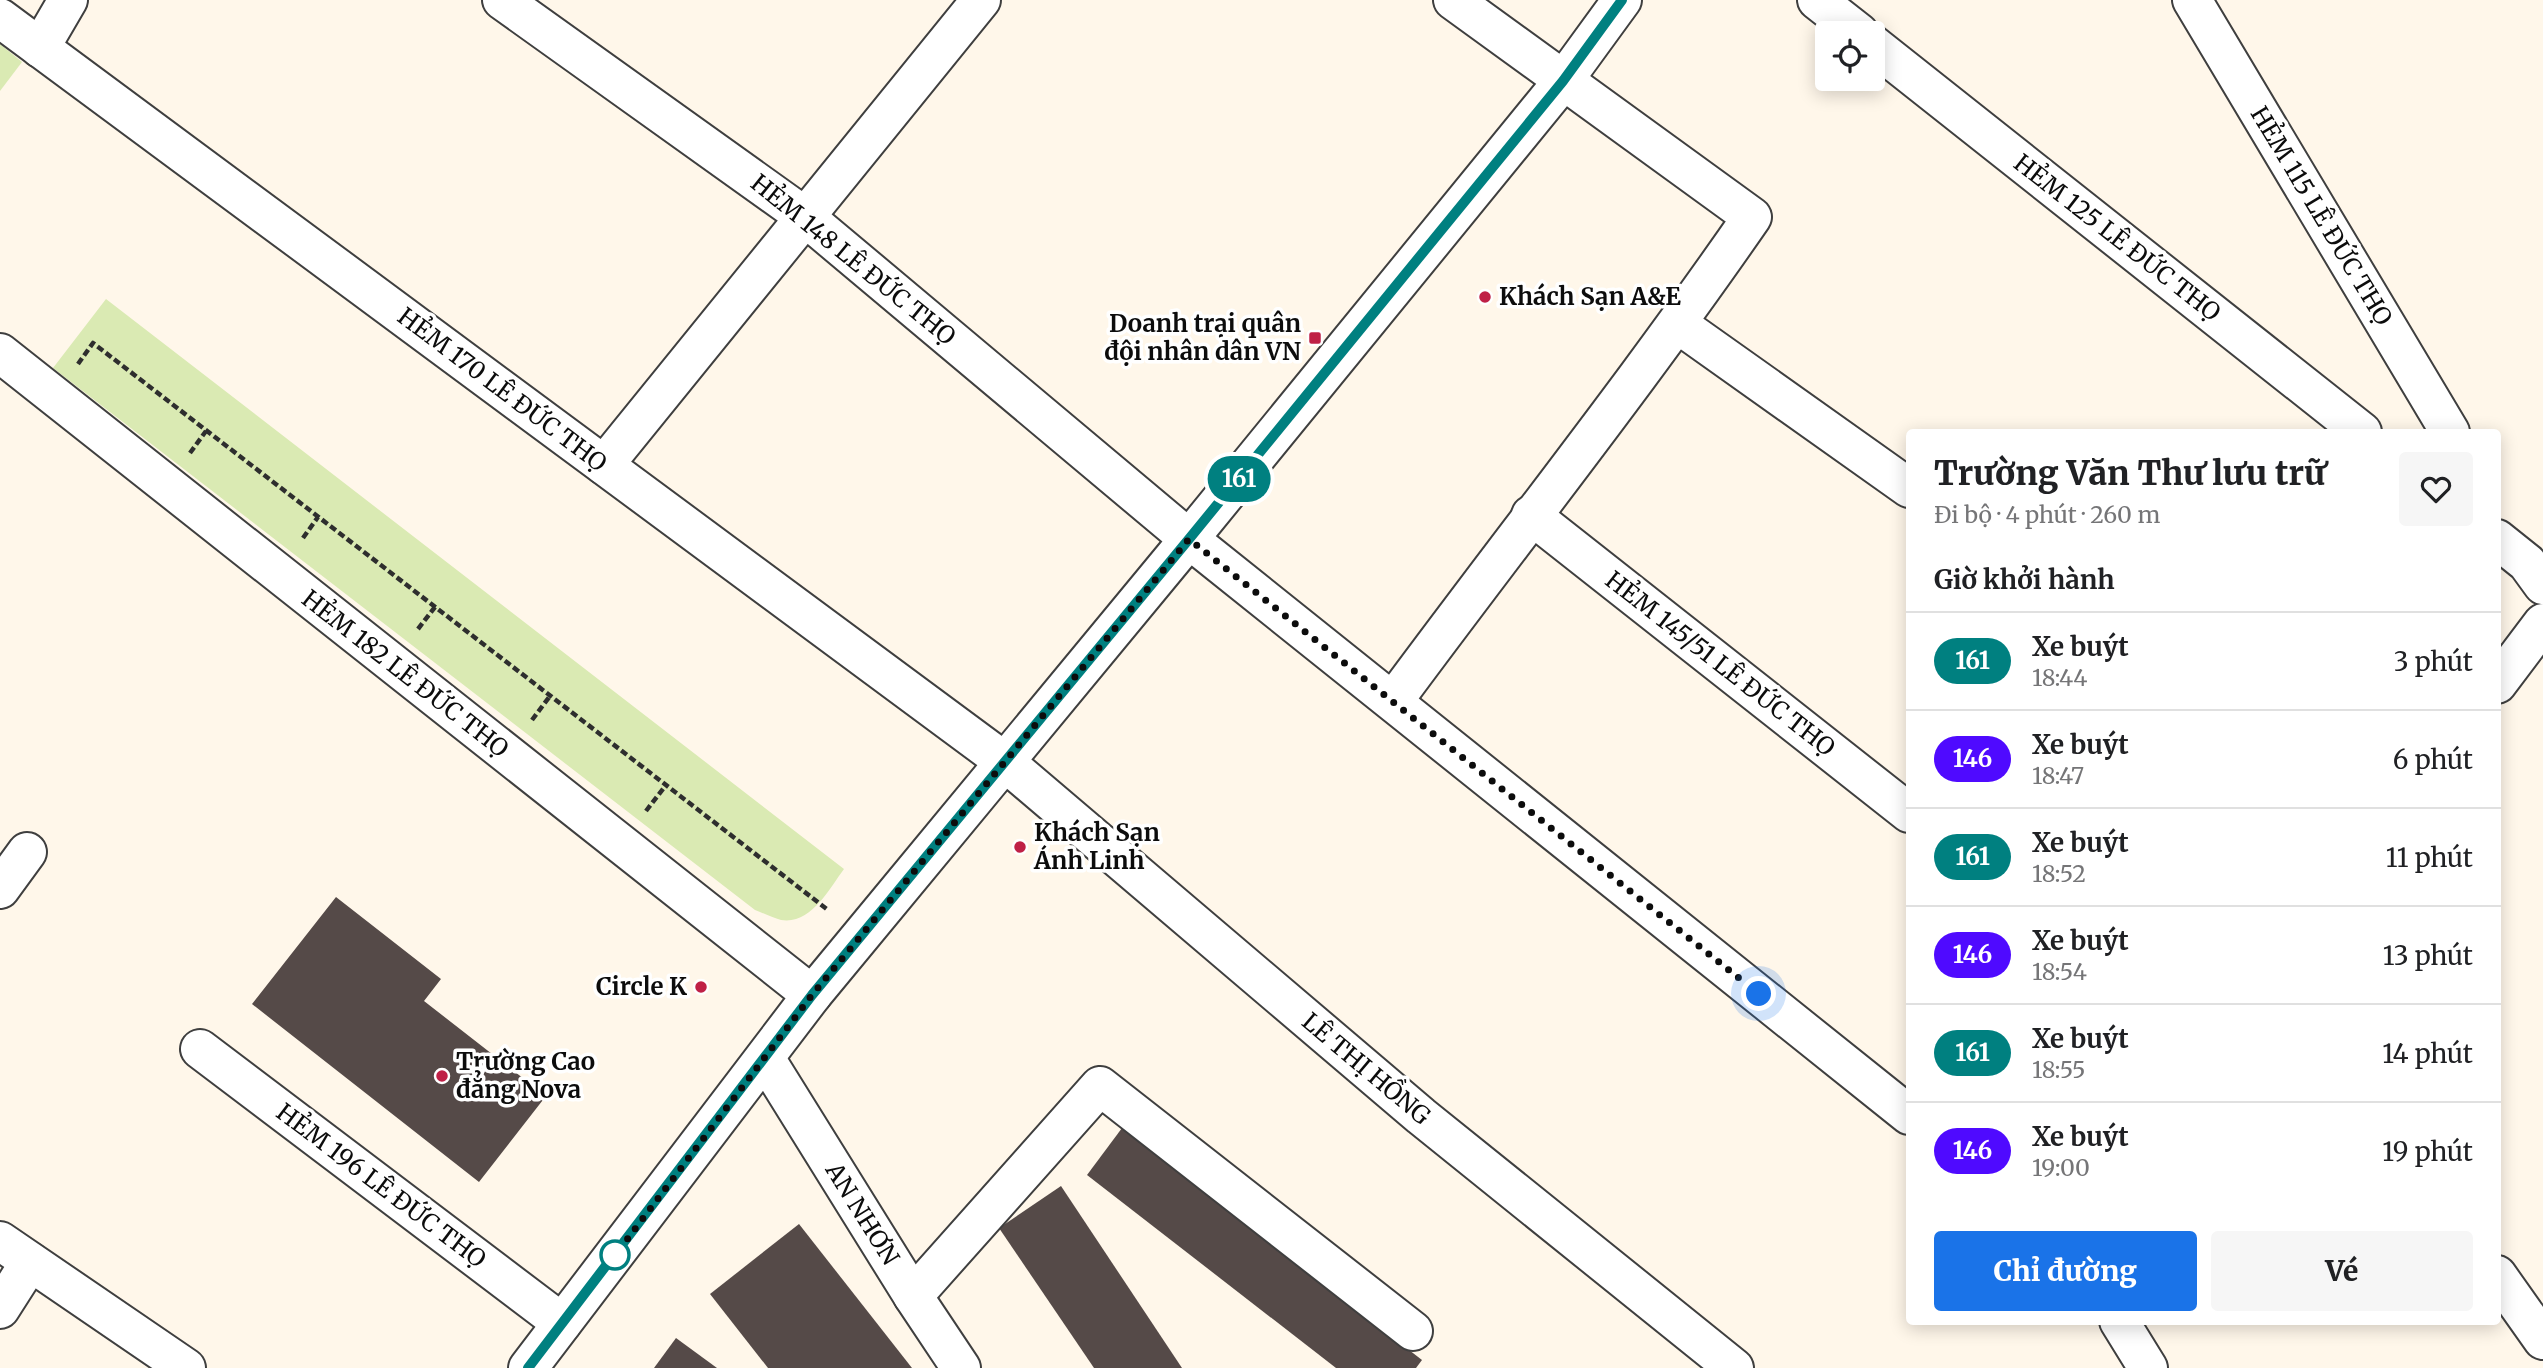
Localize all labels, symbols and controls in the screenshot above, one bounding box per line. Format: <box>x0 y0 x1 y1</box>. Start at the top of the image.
map controls <box>1815 21 1885 91</box>
button: locate <box>1815 21 1885 91</box>
street label: HẺM 115 LÊ ĐỨC THỌ <box>2244 100 2400 331</box>
street label: HẺM 125 LÊ ĐỨC THỌ <box>2008 146 2228 328</box>
street label: HẺM 148 LÊ ĐỨC THỌ <box>745 167 963 352</box>
place label: Khách Sạn A&E <box>1499 281 1681 312</box>
marker: Khách Sạn A&E <box>1477 289 1493 305</box>
street label: HẺM 170 LÊ ĐỨC THỌ <box>392 300 614 478</box>
place label: Doanh trại quân đội nhân dân VN <box>1104 308 1301 367</box>
marker: Doanh trại quân đội nhân dân VN <box>1307 330 1323 346</box>
button: heart <box>2399 452 2473 526</box>
text: Trường Văn Thư lưu trữ <box>1934 453 2325 494</box>
line badge: 161 <box>1199 456 1279 502</box>
text: 161 <box>1222 463 1256 494</box>
text: Đi bộ · 4 phút · 260 m <box>1934 500 2160 529</box>
text: Giờ khởi hành <box>1934 563 2115 596</box>
street label: HẺM 145/51 LÊ ĐỨC THỌ <box>1599 564 1842 763</box>
street label: HẺM 182 LÊ ĐỨC THỌ <box>296 582 516 764</box>
text: Xe buýt <box>2032 630 2129 663</box>
text: 161 <box>1955 645 1990 676</box>
text: 3 phút <box>2394 645 2473 678</box>
text: 18:44 <box>2032 663 2087 692</box>
text: Xe buýt <box>2032 728 2129 761</box>
text: 146 <box>1953 743 1992 774</box>
text: 6 phút <box>2393 743 2473 776</box>
text: 18:47 <box>2032 761 2084 790</box>
place label: Khách Sạn Ánh Linh <box>1033 817 1160 876</box>
text: Xe buýt <box>2032 826 2129 859</box>
marker: Khách Sạn Ánh Linh <box>1012 839 1028 855</box>
text: 161 <box>1955 841 1990 872</box>
text: 11 phút <box>2386 841 2473 874</box>
text: 18:52 <box>2032 859 2086 888</box>
text: Xe buýt <box>2032 924 2129 957</box>
text: 146 <box>1953 939 1992 970</box>
text: 13 phút <box>2383 939 2473 972</box>
text: 18:54 <box>2032 957 2087 986</box>
place label: Circle K <box>596 971 687 1002</box>
your location <box>1741 976 1776 1011</box>
marker: Circle K <box>693 979 709 995</box>
street label: LÊ THỊ HỒNG <box>1296 1003 1440 1132</box>
text: Xe buýt <box>2032 1022 2129 1055</box>
text: 161 <box>1955 1037 1990 1068</box>
text: 14 phút <box>2382 1037 2473 1070</box>
place label: Trường Cao đẳng Nova <box>456 1046 595 1105</box>
text: 18:55 <box>2032 1055 2085 1084</box>
marker: Trường Cao đẳng Nova <box>434 1068 450 1084</box>
street label: HẺM 196 LÊ ĐỨC THỌ <box>270 1096 493 1275</box>
text: Xe buýt <box>2032 1120 2129 1153</box>
text: 146 <box>1953 1135 1992 1166</box>
text: 19 phút <box>2382 1135 2473 1168</box>
text: 19:00 <box>2032 1153 2090 1182</box>
street label: AN NHƠN <box>818 1156 906 1271</box>
button: Chỉ đường <box>1934 1231 2197 1311</box>
button: Vé <box>2211 1231 2473 1311</box>
unlabelled marker <box>600 1240 630 1270</box>

